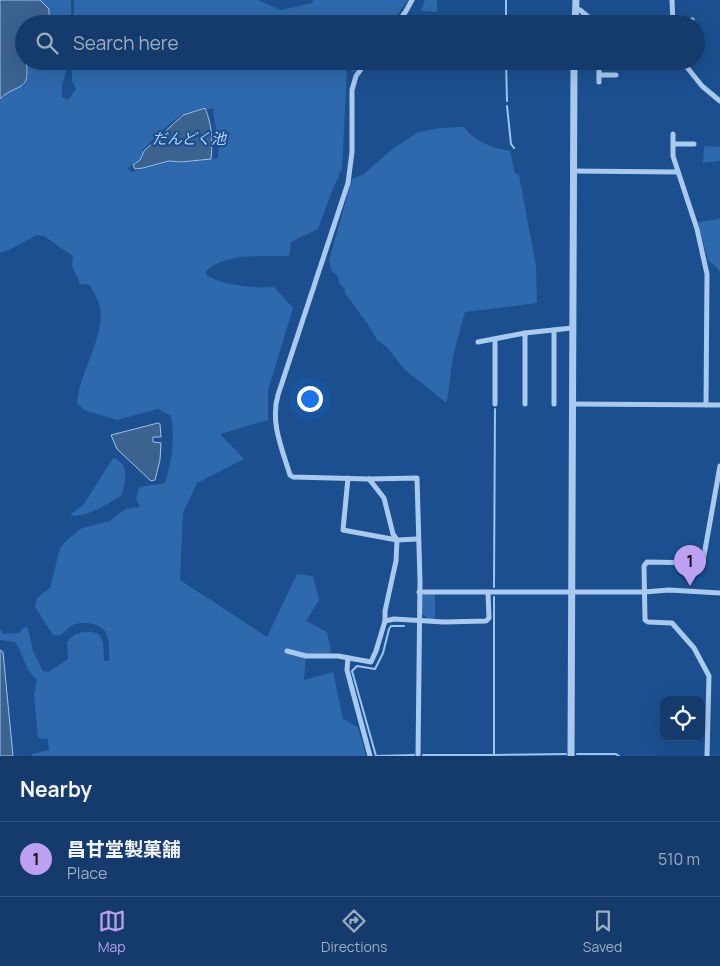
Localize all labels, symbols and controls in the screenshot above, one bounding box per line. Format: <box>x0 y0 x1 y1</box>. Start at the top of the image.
search box <box>15 15 705 70</box>
icon: search <box>33 29 61 57</box>
text: Search here <box>73 30 179 56</box>
water label: だんどく池 <box>152 128 228 149</box>
your location <box>297 386 323 412</box>
pin: 1 <box>674 545 706 586</box>
map controls <box>660 696 705 741</box>
button: locate <box>660 696 705 741</box>
text: Nearby <box>20 775 92 803</box>
text: 昌甘堂製菓舗 <box>67 836 181 862</box>
text: 1 <box>32 848 40 870</box>
text: 510 m <box>658 848 700 870</box>
text: Place <box>67 862 107 884</box>
tab: Map <box>98 907 126 956</box>
tab: Directions <box>321 907 387 956</box>
tab: Saved <box>583 907 622 956</box>

